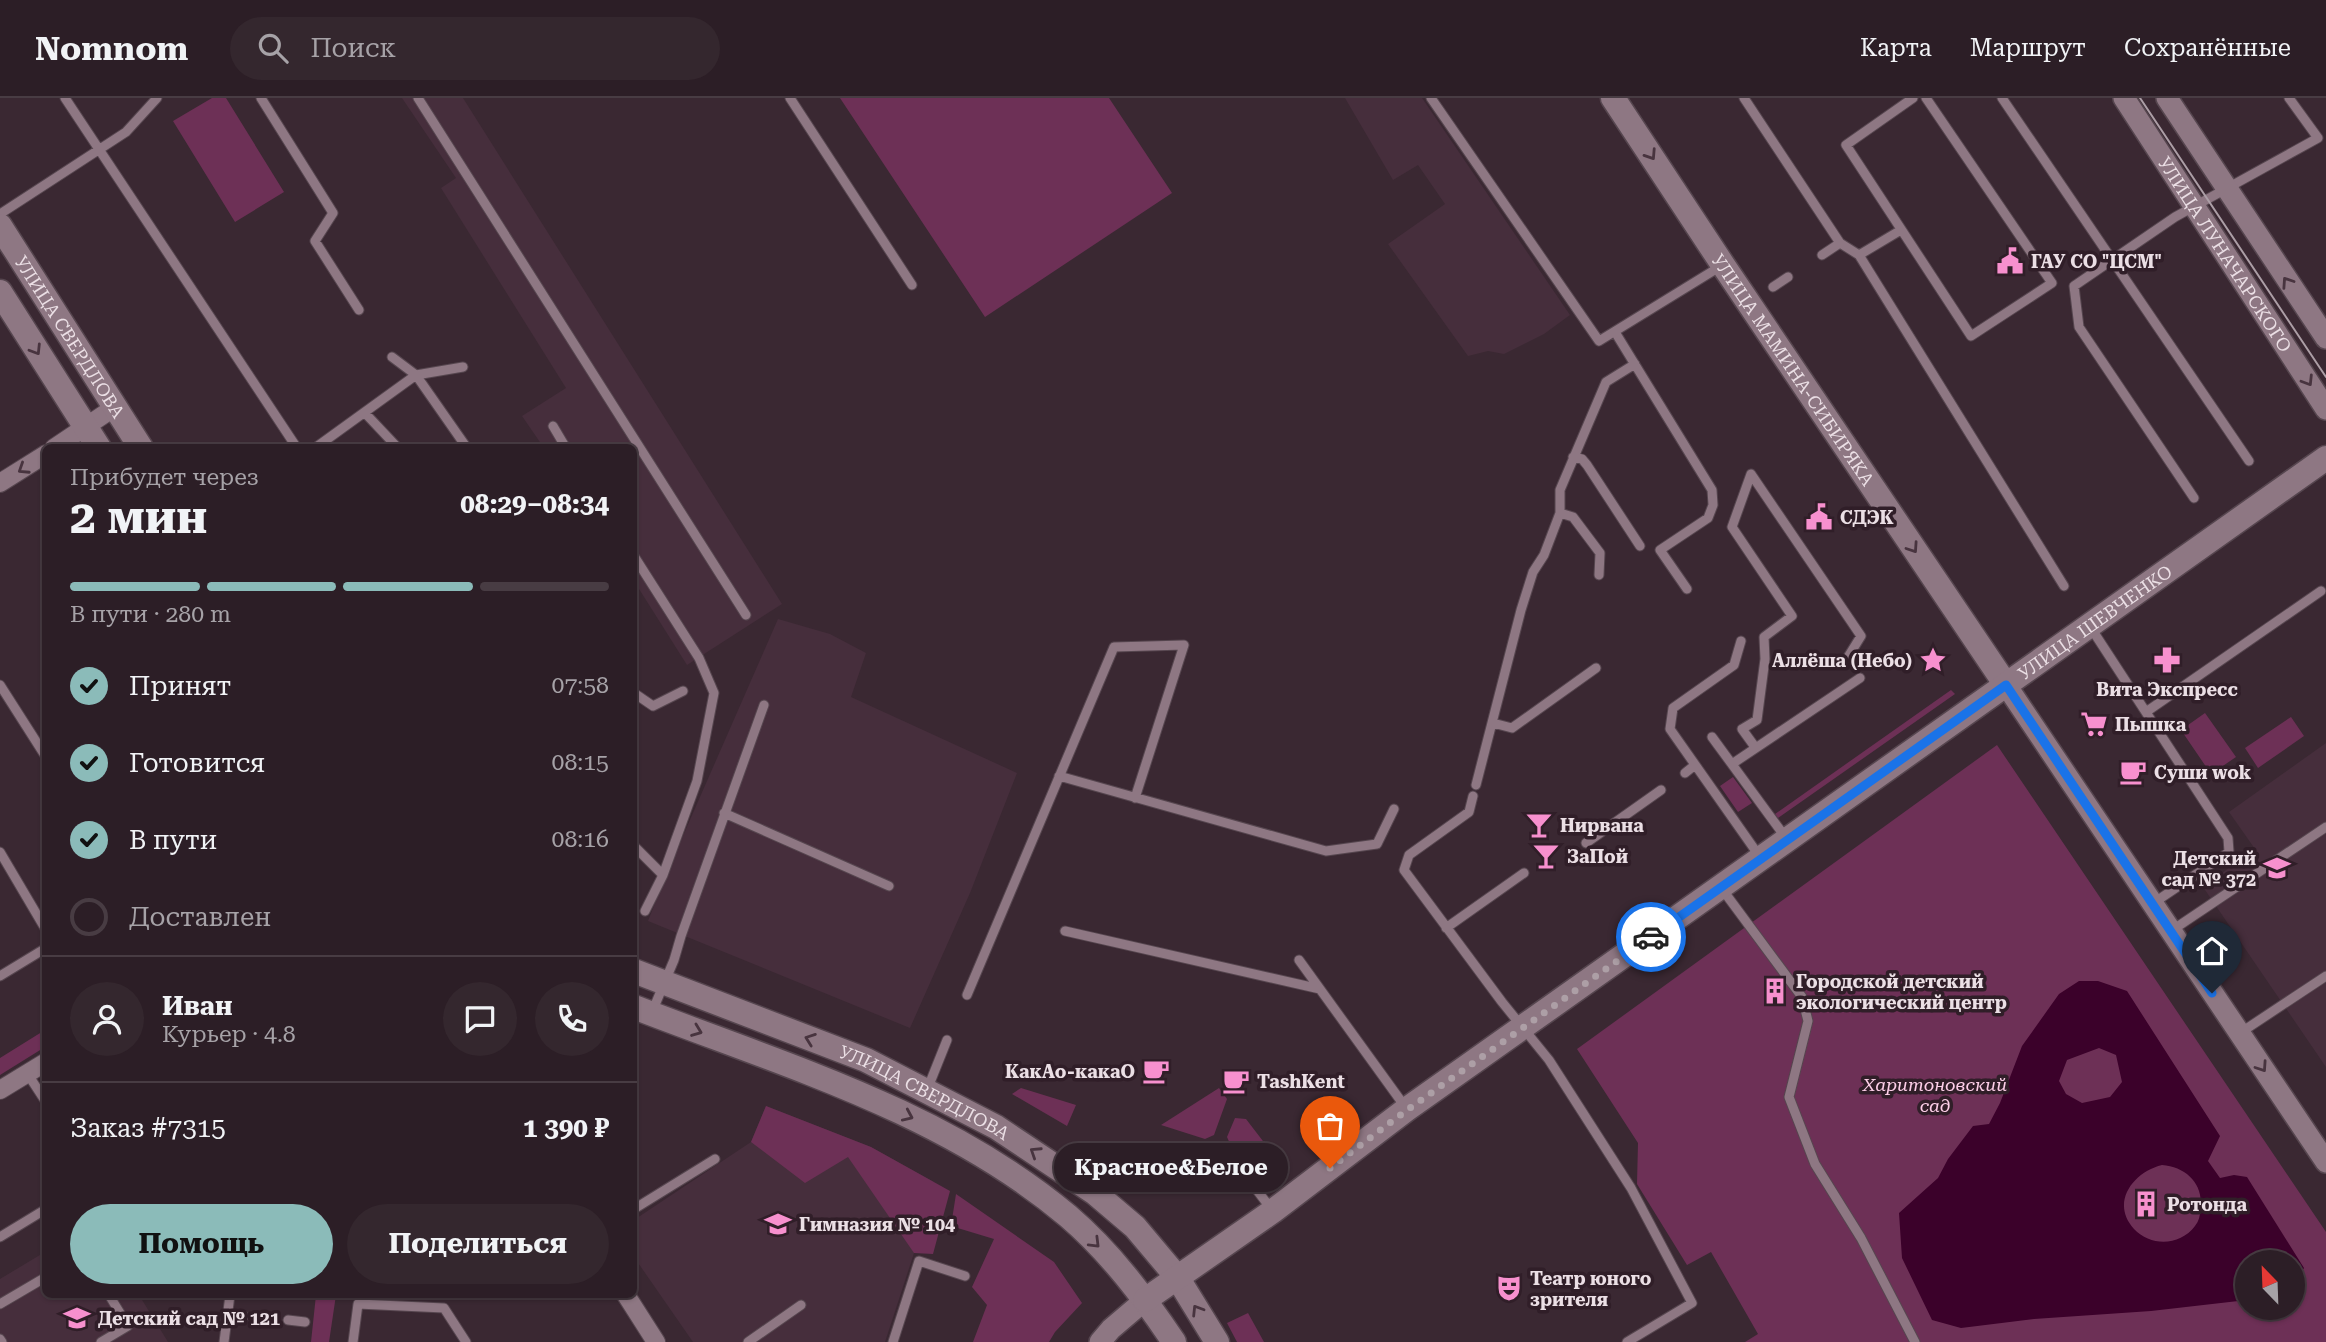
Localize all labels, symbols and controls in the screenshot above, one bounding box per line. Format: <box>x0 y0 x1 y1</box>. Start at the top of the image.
search box <box>230 17 720 80</box>
text: Nomnom <box>35 29 188 68</box>
icon: search <box>254 29 292 67</box>
text: Поиск <box>310 33 396 63</box>
text: Карта <box>1860 34 1932 62</box>
text: Маршрут <box>1970 34 2086 62</box>
text: Сохранённые <box>2124 34 2291 62</box>
one-way arrow <box>1642 147 1655 160</box>
street label: УЛИЦА ЛУНАЧАРСКОГО <box>2154 152 2296 356</box>
public building icon: ГАУ СО "ЦСМ" <box>1995 246 2025 276</box>
street label: УЛИЦА МАМИНА-СИБИРЯКА <box>1708 250 1879 490</box>
place label: ГАУ СО "ЦСМ" <box>2031 251 2162 272</box>
street label: УЛИЦА СВЕРДЛОВА <box>11 252 130 422</box>
one-way arrow <box>2283 277 2296 290</box>
one-way arrow <box>28 342 41 355</box>
one-way arrow <box>2300 373 2313 386</box>
one-way arrow <box>17 460 30 473</box>
text: Прибудет через <box>70 464 259 491</box>
text: 08:29–08:34 <box>460 489 609 519</box>
text: 2 мин <box>70 490 207 544</box>
public building icon: СДЭК <box>1804 502 1834 532</box>
place label: СДЭК <box>1840 507 1894 528</box>
one-way arrow <box>1905 540 1918 553</box>
street label: УЛИЦА ШЕВЧЕНКО <box>2014 560 2176 684</box>
text: В пути · 280 m <box>70 601 231 628</box>
place icon: Аллёша (Небо) <box>1918 645 1948 675</box>
pharmacy icon: Вита Экспресс <box>2152 645 2182 675</box>
place label: Аллёша (Небо) <box>1772 650 1912 671</box>
icon: check <box>70 667 108 705</box>
text: Принят <box>129 671 231 701</box>
text: 07:58 <box>552 672 609 699</box>
place label: Вита Экспресс <box>2096 679 2238 700</box>
supermarket icon: Пышка <box>2079 709 2109 739</box>
place label: Пышка <box>2115 714 2187 735</box>
icon: check <box>70 744 108 782</box>
text: Готовится <box>129 748 265 778</box>
text: 08:15 <box>552 749 609 776</box>
cafe icon: Суши wok <box>2118 757 2148 787</box>
place label: Суши wok <box>2154 762 2252 783</box>
bar icon: Нирвана <box>1524 810 1554 840</box>
place label: Нирвана <box>1560 815 1644 836</box>
icon: check <box>70 821 108 859</box>
text: В пути <box>129 825 217 855</box>
text: 08:16 <box>552 826 609 853</box>
bar icon: ЗаПой <box>1531 841 1561 871</box>
place label: ЗаПой <box>1567 846 1628 867</box>
place label: Детский сад № 372 <box>2161 848 2256 890</box>
school or university icon: Детский сад № 372 <box>2262 853 2292 883</box>
text: Доставлен <box>129 902 271 932</box>
courier <box>1616 902 1686 972</box>
icon: car <box>1632 918 1670 956</box>
pin <box>2182 921 2242 993</box>
icon: home <box>2193 932 2231 970</box>
place label: Городской детский экологический центр <box>1796 971 2007 1013</box>
building icon: Городской детский экологический центр <box>1760 976 1790 1006</box>
button: person <box>70 982 144 1056</box>
button: chat <box>443 982 517 1056</box>
button: phone <box>535 982 609 1056</box>
text: Иван <box>162 991 233 1021</box>
text: Курьер · 4.8 <box>162 1021 296 1048</box>
one-way arrow <box>691 1023 703 1037</box>
one-way arrow <box>805 1033 817 1047</box>
street label: УЛИЦА СВЕРДЛОВА <box>837 1040 1014 1144</box>
cafe icon: КакАо-какаО <box>1141 1056 1171 1086</box>
one-way arrow <box>2254 1060 2267 1073</box>
place label: КакАо-какаО <box>1005 1061 1135 1082</box>
cafe icon: TashKent <box>1221 1066 1251 1096</box>
place label: TashKent <box>1257 1071 1345 1092</box>
park label: Харитоновский сад <box>1862 1074 2007 1116</box>
pin <box>1300 1096 1360 1168</box>
icon: bag <box>1311 1107 1349 1145</box>
one-way arrow <box>901 1108 913 1122</box>
text: Заказ #7315 <box>70 1113 226 1143</box>
text: 1 390 ₽ <box>523 1113 609 1143</box>
callout: Красное&Белое <box>1054 1144 1288 1192</box>
one-way arrow <box>1030 1147 1043 1160</box>
text: Красное&Белое <box>1074 1154 1268 1181</box>
building icon: Ротонда <box>2131 1189 2161 1219</box>
place label: Ротонда <box>2167 1194 2247 1215</box>
button: Помощь <box>70 1204 333 1284</box>
button: Поделиться <box>347 1204 609 1284</box>
school or university icon: Гимназия № 104 <box>763 1209 793 1239</box>
place label: Гимназия № 104 <box>799 1214 955 1235</box>
one-way arrow <box>1087 1235 1100 1248</box>
north arrow <box>2235 1250 2305 1320</box>
map controls <box>2235 1250 2305 1320</box>
place label: Театр юного зрителя <box>1530 1268 1652 1310</box>
theatre icon: Театр юного зрителя <box>1494 1273 1524 1303</box>
school or university icon: Детский сад № 121 <box>62 1303 92 1333</box>
one-way arrow <box>1192 1304 1205 1317</box>
place label: Детский сад № 121 <box>98 1308 280 1329</box>

